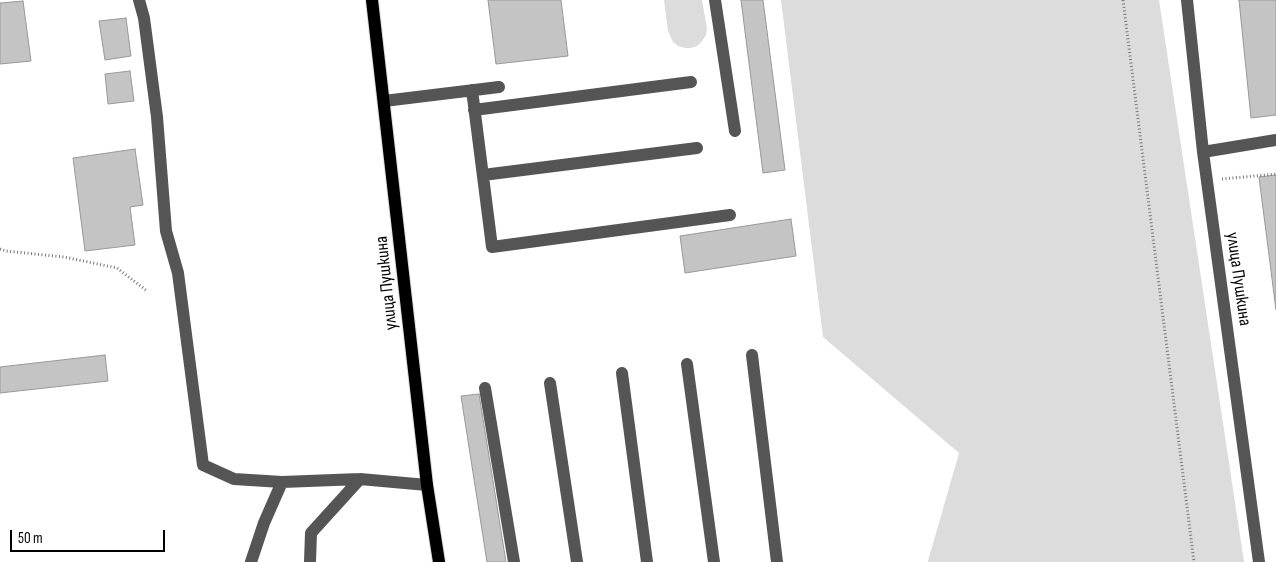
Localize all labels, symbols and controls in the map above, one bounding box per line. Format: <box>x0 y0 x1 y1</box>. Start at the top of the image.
street label: улица Пушкина <box>1221 231 1255 327</box>
street label: улица Пушкина <box>371 235 403 331</box>
scale bar <box>12 520 168 552</box>
text: 50 m <box>18 529 43 548</box>

